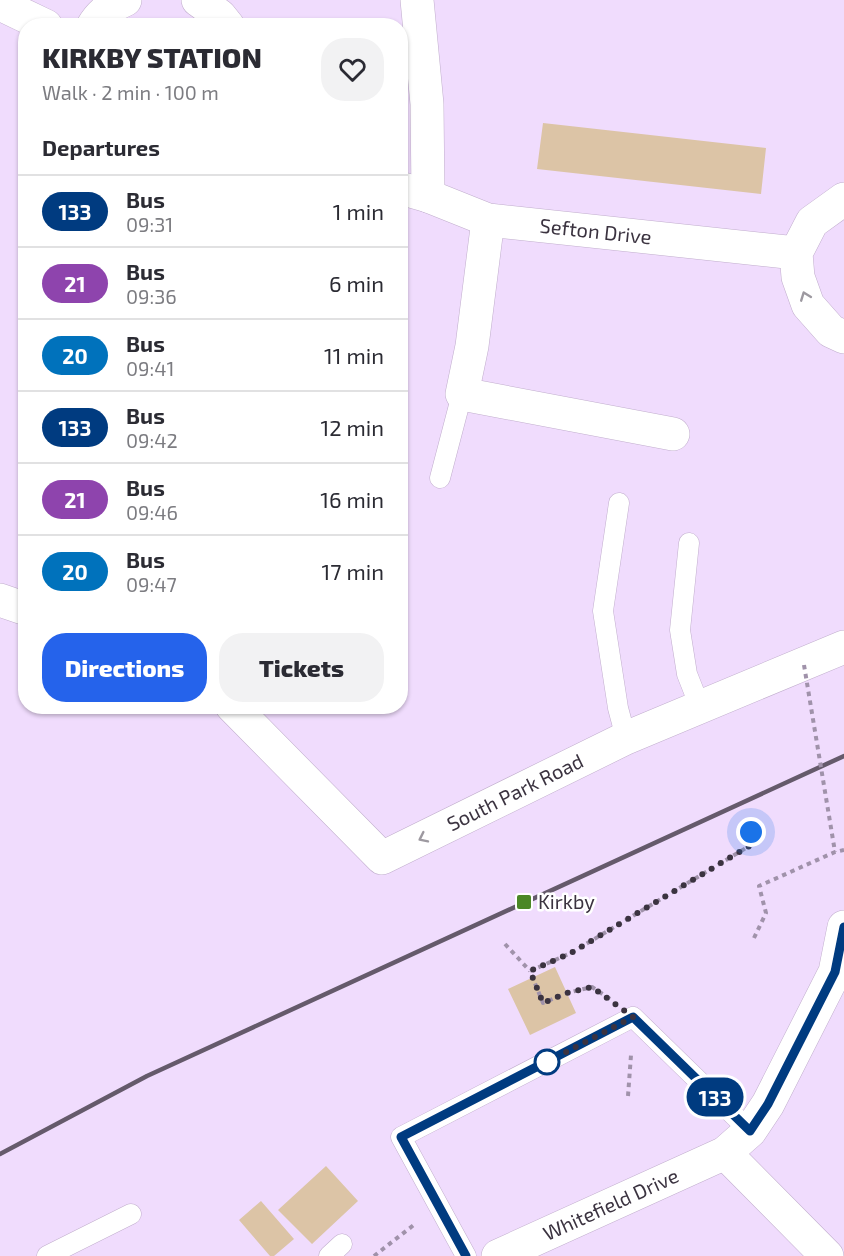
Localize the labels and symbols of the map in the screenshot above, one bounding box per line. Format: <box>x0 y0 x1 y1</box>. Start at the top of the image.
street label: Sefton Drive <box>539 213 653 248</box>
one-way arrow <box>800 291 812 302</box>
street label: South Park Road <box>443 748 587 835</box>
your location <box>736 817 766 847</box>
one-way arrow <box>418 831 429 842</box>
place label: Kirkby <box>538 889 595 913</box>
marker: Kirkby <box>515 893 533 911</box>
unlabelled marker <box>534 1049 560 1075</box>
line badge: 133 <box>680 1078 750 1116</box>
street label: Whitefield Drive <box>539 1163 682 1245</box>

